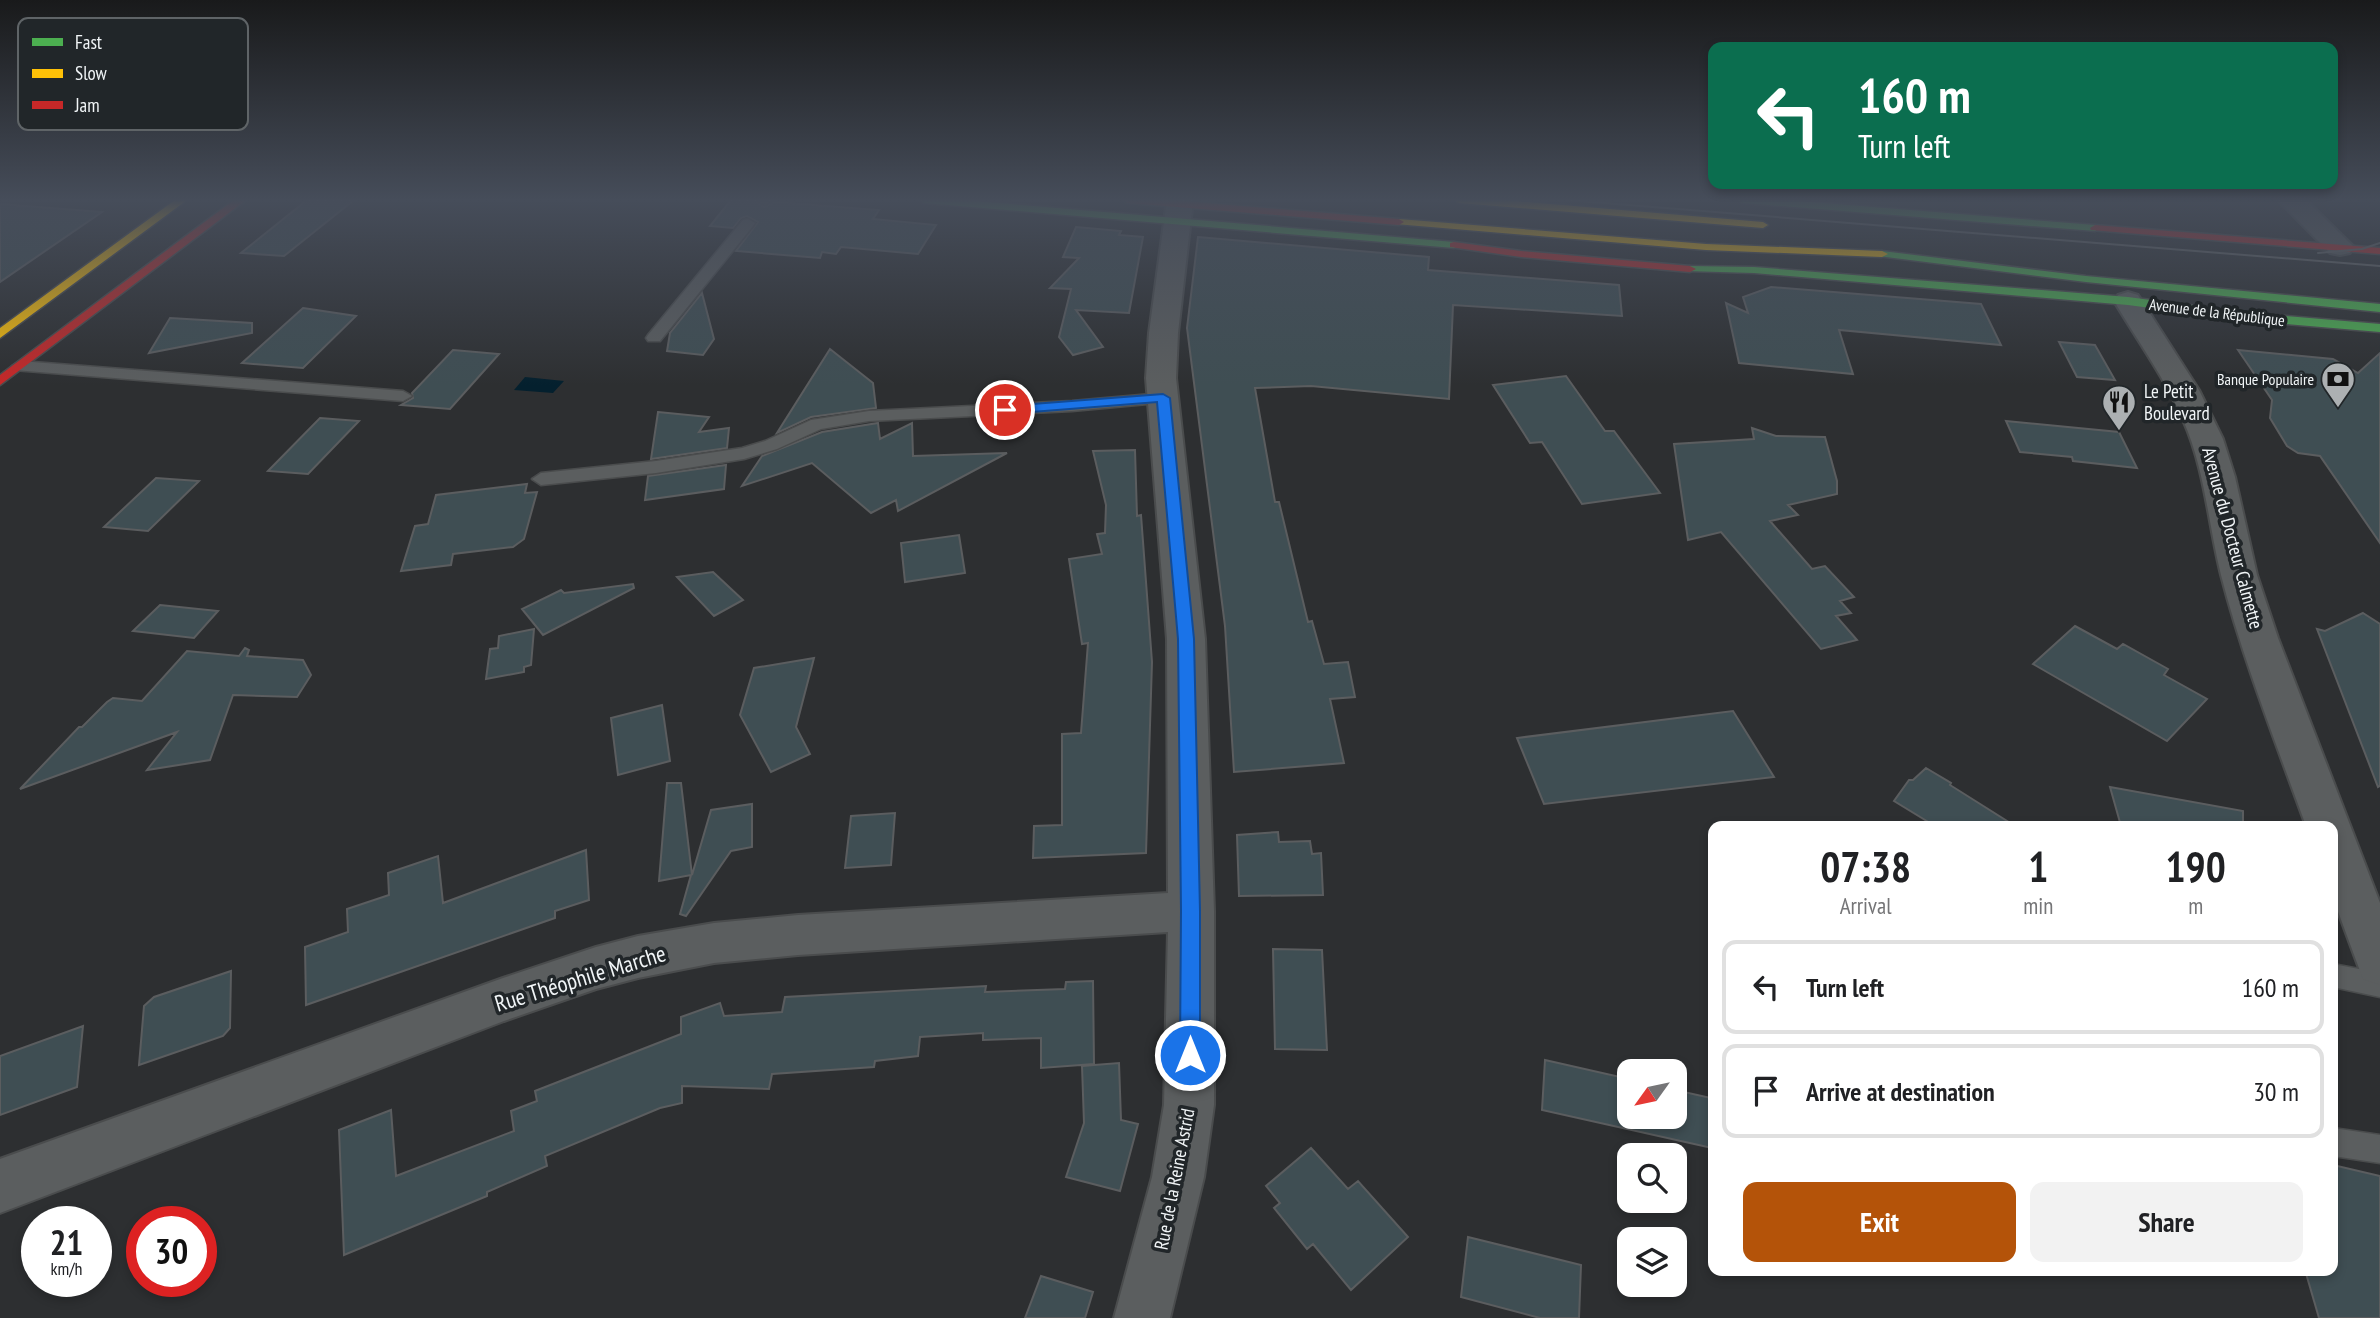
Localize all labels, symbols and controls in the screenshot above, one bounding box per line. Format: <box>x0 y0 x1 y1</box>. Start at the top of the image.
legend <box>18 18 248 130</box>
text: Fast <box>75 30 103 54</box>
text: Slow <box>75 61 108 85</box>
text: 160 m <box>1858 63 1971 127</box>
icon: left <box>1743 70 1834 161</box>
text: Jam <box>74 93 100 117</box>
text: Turn left <box>1858 125 1950 167</box>
street label: Avenue de la République <box>2148 294 2286 330</box>
bank icon: Banque Populaire <box>2319 360 2357 409</box>
place label: Banque Populaire <box>2217 369 2314 389</box>
place label: Le Petit Boulevard <box>2144 379 2210 425</box>
pin <box>975 380 1035 440</box>
restaurant icon: Le Petit Boulevard <box>2100 383 2138 432</box>
icon: arrive <box>986 391 1024 429</box>
street label: Avenue du Docteur Calmette <box>2197 445 2269 631</box>
text: 07:38 <box>1820 839 1911 894</box>
text: 1 <box>2028 839 2048 894</box>
text: 190 <box>2166 839 2226 894</box>
text: Arrival <box>1840 891 1892 920</box>
text: min <box>2023 891 2053 920</box>
text: m <box>2188 891 2203 920</box>
street label: Rue Théophile Marche <box>491 938 669 1018</box>
icon: left <box>1747 968 1785 1006</box>
text: Turn left <box>1806 971 1884 1004</box>
text: 160 m <box>2241 971 2299 1004</box>
position arrow <box>1153 1018 1227 1092</box>
north arrow <box>1617 1059 1687 1129</box>
map controls <box>1617 1059 1687 1297</box>
icon: arrive <box>1747 1072 1785 1110</box>
text: Arrive at destination <box>1806 1075 1995 1108</box>
text: 30 m <box>2253 1075 2299 1108</box>
street label: Rue de la Reine Astrid <box>1149 1106 1199 1252</box>
button: search <box>1617 1143 1687 1213</box>
button: Exit <box>1743 1182 2016 1262</box>
button: Share <box>2030 1182 2303 1262</box>
speed limit sign: 30 <box>126 1206 217 1297</box>
text: 21 <box>50 1219 83 1265</box>
button: layers <box>1617 1227 1687 1297</box>
text: km/h <box>51 1257 82 1280</box>

